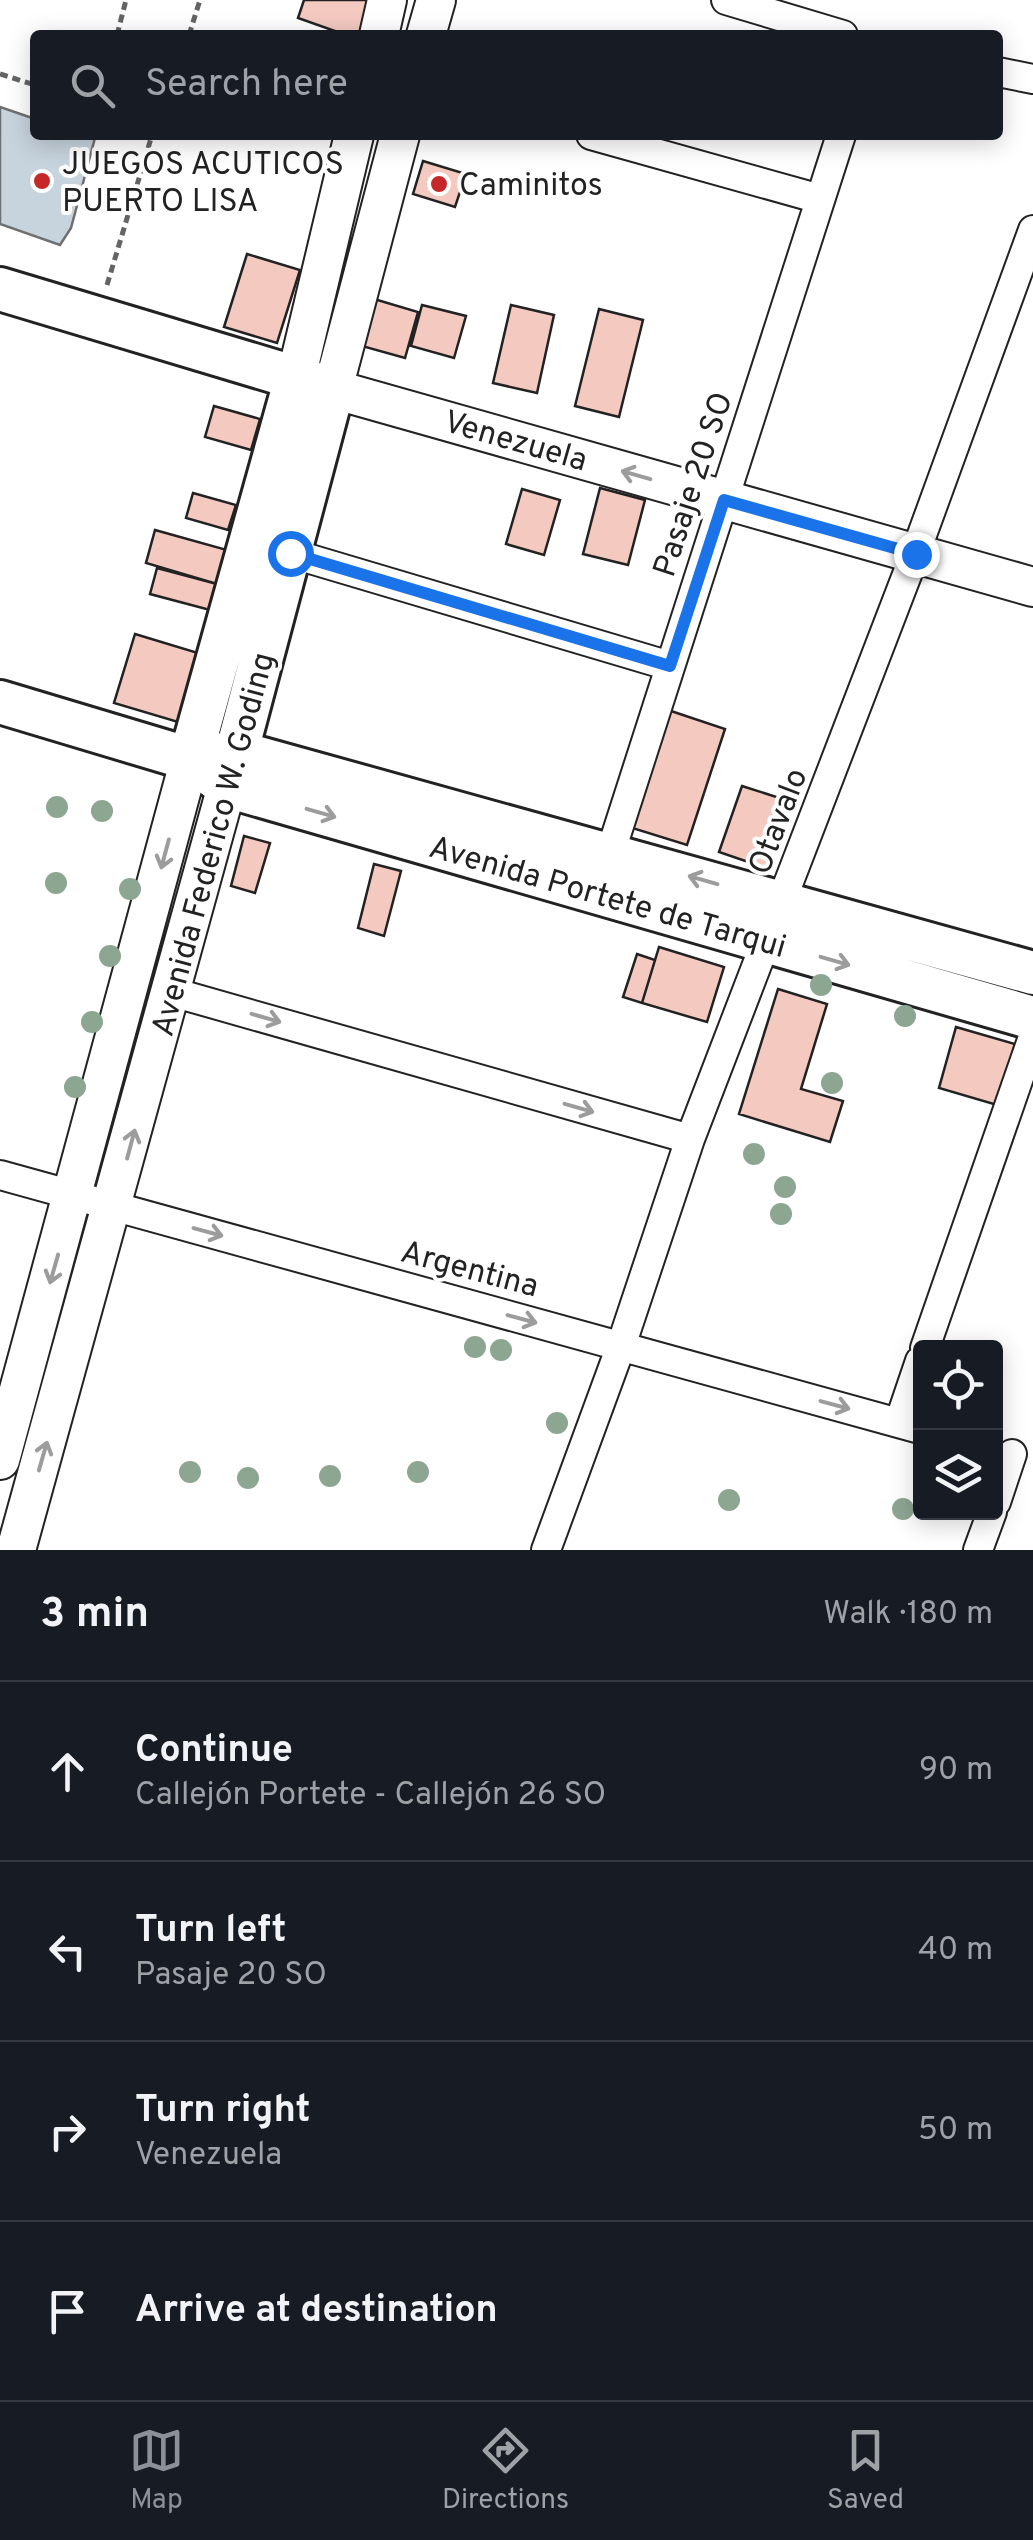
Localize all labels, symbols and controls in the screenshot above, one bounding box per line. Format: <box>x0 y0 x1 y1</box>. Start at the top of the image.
search box <box>30 30 1003 140</box>
icon: search <box>65 58 120 113</box>
text: Search here <box>145 61 348 110</box>
place label: JUEGOS ACUTICOS PUERTO LISA <box>62 146 344 223</box>
place label: Caminitos <box>459 167 603 207</box>
marker: JUEGOS ACUTICOS PUERTO LISA <box>31 170 53 192</box>
marker: Caminitos <box>428 173 450 195</box>
street label: Pasaje 20 SO <box>646 388 744 582</box>
street label: Venezuela <box>439 403 591 482</box>
one-way arrow <box>621 464 652 483</box>
route start <box>268 531 314 577</box>
route end <box>894 532 940 578</box>
street label: Avenida Federico W. Goding <box>144 648 285 1041</box>
street label: Otavalo <box>741 763 818 881</box>
one-way arrow <box>305 805 336 823</box>
street label: Avenida Portete de Tarqui <box>424 829 790 969</box>
one-way arrow <box>155 838 174 869</box>
one-way arrow <box>688 870 719 888</box>
one-way arrow <box>819 953 850 971</box>
one-way arrow <box>250 1010 281 1029</box>
one-way arrow <box>563 1100 594 1118</box>
one-way arrow <box>123 1128 142 1160</box>
one-way arrow <box>192 1224 223 1243</box>
street label: Argentina <box>396 1233 542 1308</box>
one-way arrow <box>44 1253 62 1284</box>
one-way arrow <box>505 1310 537 1329</box>
map controls <box>913 1340 1003 1520</box>
button: locate <box>913 1340 1003 1430</box>
one-way arrow <box>819 1397 850 1416</box>
button: layers <box>913 1430 1003 1520</box>
one-way arrow <box>35 1441 53 1472</box>
text: 3 min <box>40 1589 149 1642</box>
text: Walk · 180 m <box>823 1595 993 1635</box>
text: Continue <box>135 1727 293 1776</box>
icon: ahead <box>40 1744 95 1799</box>
text: 90 m <box>919 1751 993 1791</box>
text: Callejón Portete - Callejón 26 SO <box>135 1776 606 1816</box>
text: Turn left <box>135 1907 287 1956</box>
icon: left <box>40 1924 95 1979</box>
text: 40 m <box>918 1931 993 1971</box>
text: Pasaje 20 SO <box>135 1956 327 1996</box>
text: Turn right <box>135 2087 310 2136</box>
icon: right <box>40 2104 95 2159</box>
text: 50 m <box>918 2111 993 2151</box>
text: Venezuela <box>135 2136 282 2176</box>
icon: arrive <box>40 2284 95 2339</box>
text: Arrive at destination <box>135 2287 498 2336</box>
tab: Map <box>129 2423 184 2519</box>
tab: Directions <box>442 2423 569 2519</box>
tab: Saved <box>827 2423 904 2519</box>

